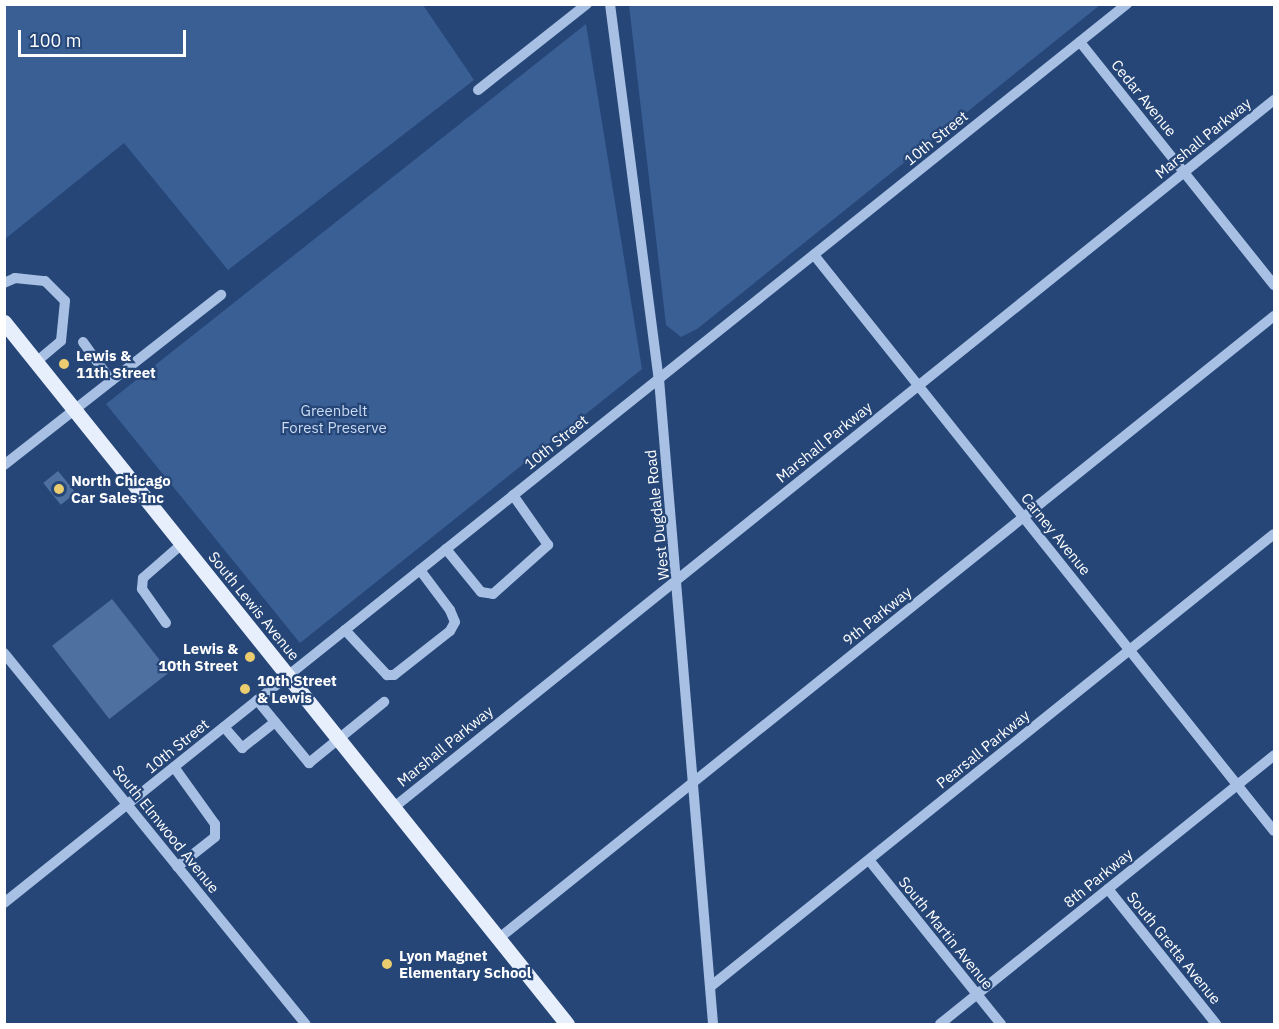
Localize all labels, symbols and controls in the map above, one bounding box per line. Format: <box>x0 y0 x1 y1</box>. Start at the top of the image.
scale bar <box>21 18 189 56</box>
text: 100 m <box>29 29 81 52</box>
street label: Cedar Avenue <box>1108 56 1180 140</box>
street label: Marshall Parkway <box>1151 94 1255 182</box>
street label: 10th Street <box>901 107 971 169</box>
place label: Lewis & 11th Street <box>76 346 156 381</box>
marker: Lewis & 11th Street <box>57 357 71 371</box>
street label: Marshall Parkway <box>772 398 876 486</box>
park label: Greenbelt Forest Preserve <box>281 401 387 436</box>
street label: 10th Street <box>521 411 591 473</box>
street label: West Dugdale Road <box>641 449 673 581</box>
place label: North Chicago Car Sales Inc <box>71 471 171 506</box>
marker: North Chicago Car Sales Inc <box>52 482 66 496</box>
street label: Carney Avenue <box>1017 489 1095 579</box>
street label: South Lewis Avenue <box>205 548 303 664</box>
street label: 9th Parkway <box>839 583 915 649</box>
place label: Lewis & 10th Street <box>158 639 238 674</box>
marker: Lewis & 10th Street <box>243 650 257 664</box>
place label: 10th Street & Lewis <box>257 671 337 706</box>
marker: 10th Street & Lewis <box>238 682 252 696</box>
street label: Marshall Parkway <box>393 702 497 790</box>
street label: Pearsall Parkway <box>933 706 1033 792</box>
street label: 10th Street <box>142 715 212 777</box>
street label: South Elmwood Avenue <box>109 761 223 897</box>
street label: 8th Parkway <box>1060 845 1136 911</box>
street label: South Martin Avenue <box>895 873 997 993</box>
street label: South Gretta Avenue <box>1123 888 1225 1008</box>
place label: Lyon Magnet Elementary School <box>399 946 531 981</box>
marker: Lyon Magnet Elementary School <box>380 957 394 971</box>

